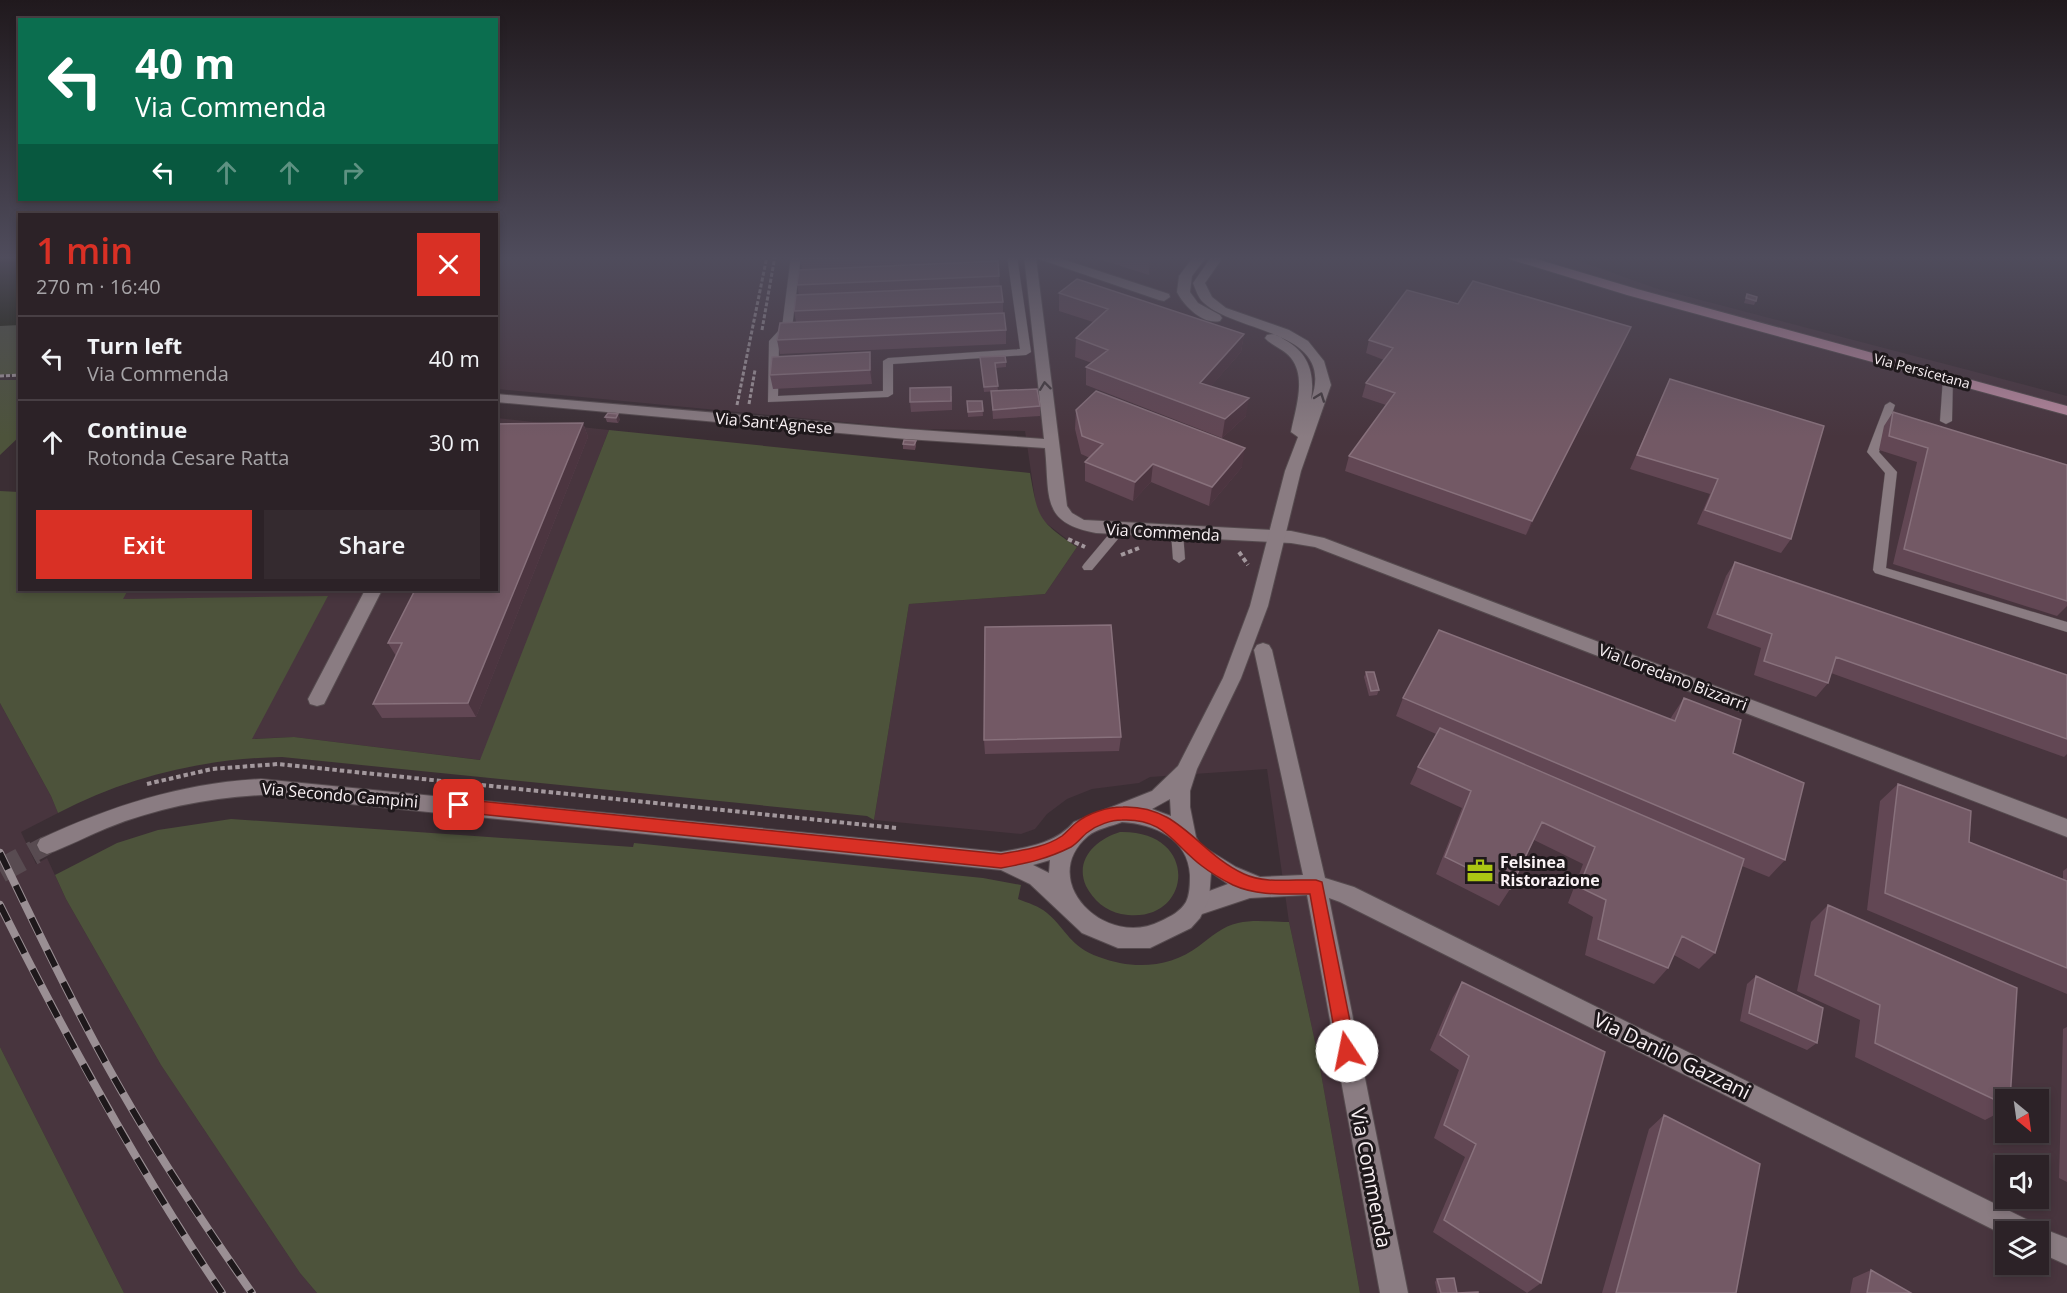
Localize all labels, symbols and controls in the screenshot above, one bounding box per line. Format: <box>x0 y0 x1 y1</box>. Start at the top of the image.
text: 40 m <box>135 34 235 91</box>
icon: left <box>36 42 114 120</box>
text: Via Commenda <box>135 88 326 125</box>
icon: left <box>147 156 180 189</box>
icon: ahead <box>210 156 243 189</box>
icon: ahead <box>273 156 306 189</box>
icon: right <box>336 156 369 189</box>
text: 1 min <box>36 226 133 275</box>
button: close <box>417 233 480 296</box>
text: 270 m · 16:40 <box>36 273 161 300</box>
text: Turn left <box>87 330 182 360</box>
icon: left <box>36 342 69 375</box>
text: 40 m <box>429 343 480 373</box>
street label: Via Persicetana <box>1872 349 1973 393</box>
text: Via Commenda <box>87 360 229 387</box>
one-way arrow <box>1039 381 1052 390</box>
one-way arrow <box>1312 392 1325 402</box>
street label: Via Sant'Agnese <box>714 407 834 439</box>
text: Continue <box>87 414 187 444</box>
icon: ahead <box>36 426 69 459</box>
text: 30 m <box>429 427 480 457</box>
text: Rotonda Cesare Ratta <box>87 444 289 471</box>
button: Exit <box>36 510 252 579</box>
button: Share <box>264 510 480 579</box>
street label: Via Commenda <box>1106 518 1220 546</box>
street label: Via Loredano Bizzarri <box>1595 638 1751 716</box>
street label: Via Secondo Campini <box>261 777 419 813</box>
pin <box>433 779 484 830</box>
icon: arrive <box>442 788 475 821</box>
place label: Felsinea Ristorazione <box>1500 851 1600 891</box>
office icon: Felsinea Ristorazione <box>1465 856 1495 886</box>
street label: Via Danilo Gazzani <box>1589 1006 1755 1105</box>
position arrow <box>1315 1019 1379 1083</box>
north arrow <box>1995 1089 2049 1143</box>
map controls <box>1995 1089 2049 1275</box>
street label: Via Commenda <box>1345 1106 1398 1250</box>
button: sound <box>1995 1155 2049 1209</box>
button: layers <box>1995 1221 2049 1275</box>

